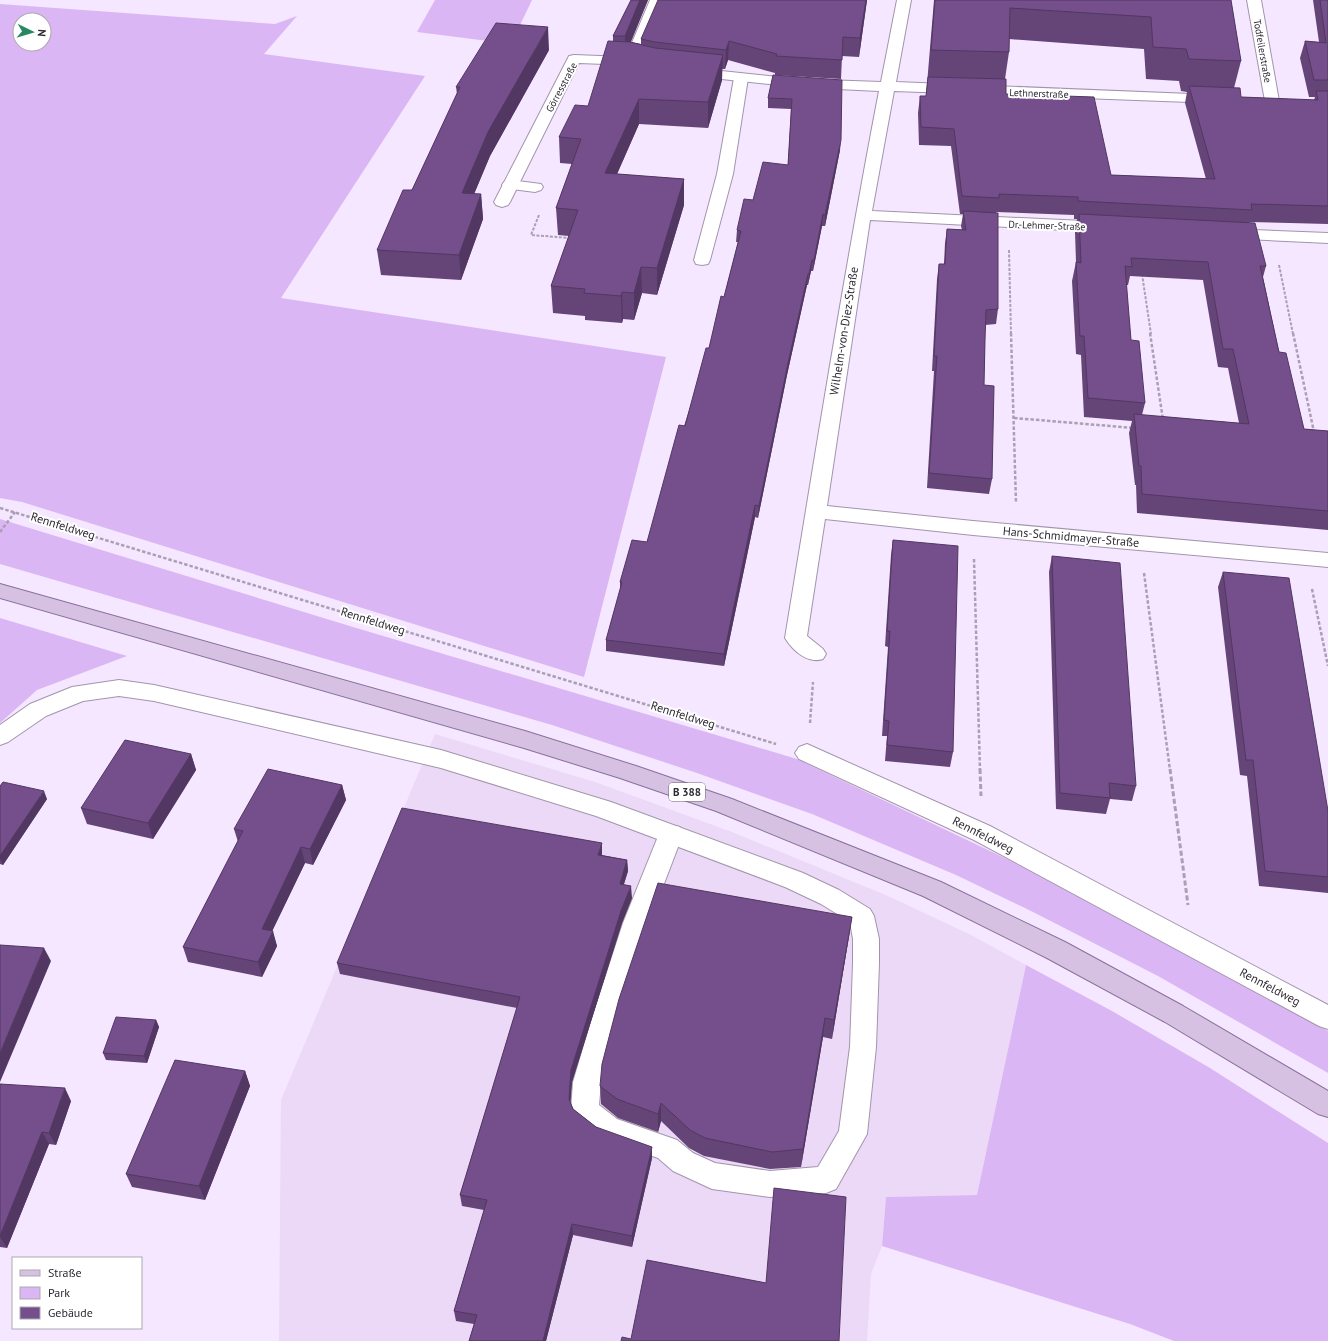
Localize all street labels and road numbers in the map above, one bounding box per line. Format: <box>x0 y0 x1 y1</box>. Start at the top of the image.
street label: Todfeilerstraße <box>1251 18 1274 84</box>
street label: Görresstraße <box>543 60 580 114</box>
street label: Lethnerstraße <box>1009 86 1069 101</box>
street label: Dr.-Lehmer-Straße <box>1008 218 1086 233</box>
street label: Wilhelm-von-Diez-Straße <box>826 266 861 396</box>
street label: Rennfeldweg <box>29 509 97 542</box>
street label: Hans-Schmidmayer-Straße <box>1002 523 1140 550</box>
street label: Rennfeldweg <box>339 604 407 637</box>
street label: Rennfeldweg <box>649 698 717 731</box>
road number: B 388 <box>669 783 705 801</box>
street label: Rennfeldweg <box>950 813 1016 856</box>
street label: Rennfeldweg <box>1237 964 1303 1009</box>

